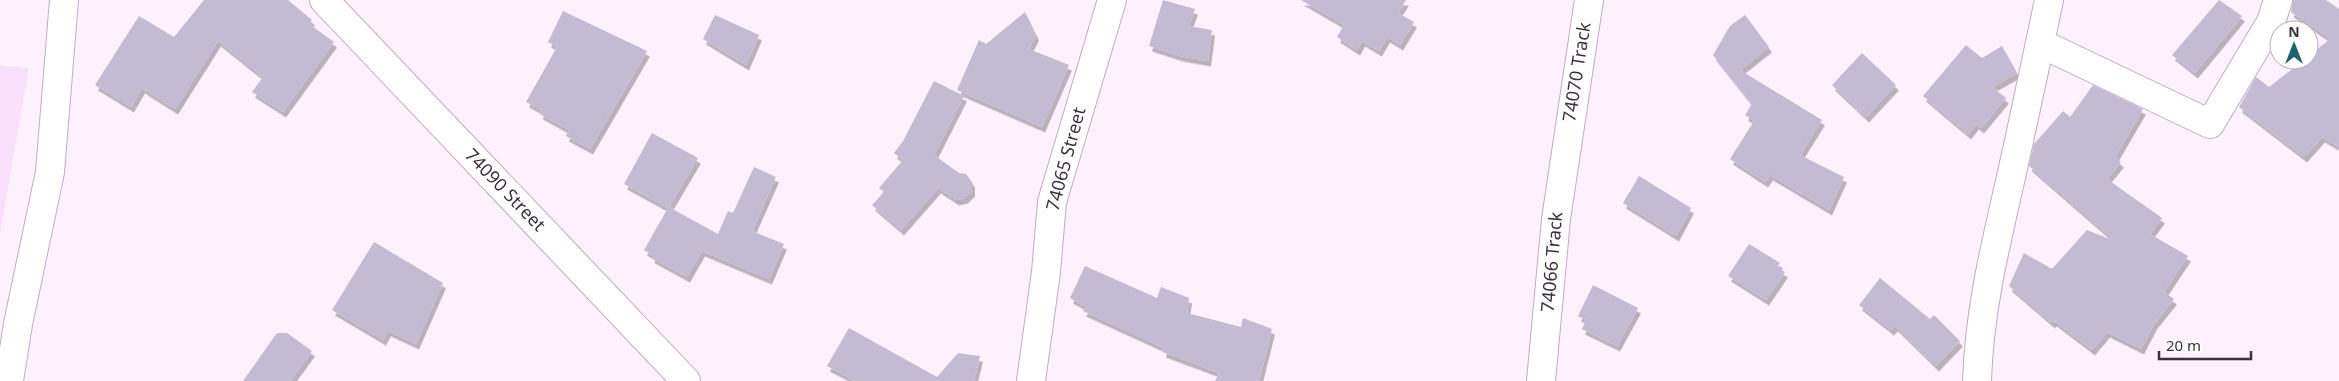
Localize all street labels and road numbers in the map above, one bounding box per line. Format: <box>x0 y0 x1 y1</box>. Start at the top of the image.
street label: 74070 Track <box>1556 20 1596 123</box>
street label: 74065 Street <box>1040 104 1091 213</box>
street label: 74090 Street <box>460 143 552 236</box>
street label: 74066 Track <box>1535 210 1567 313</box>

